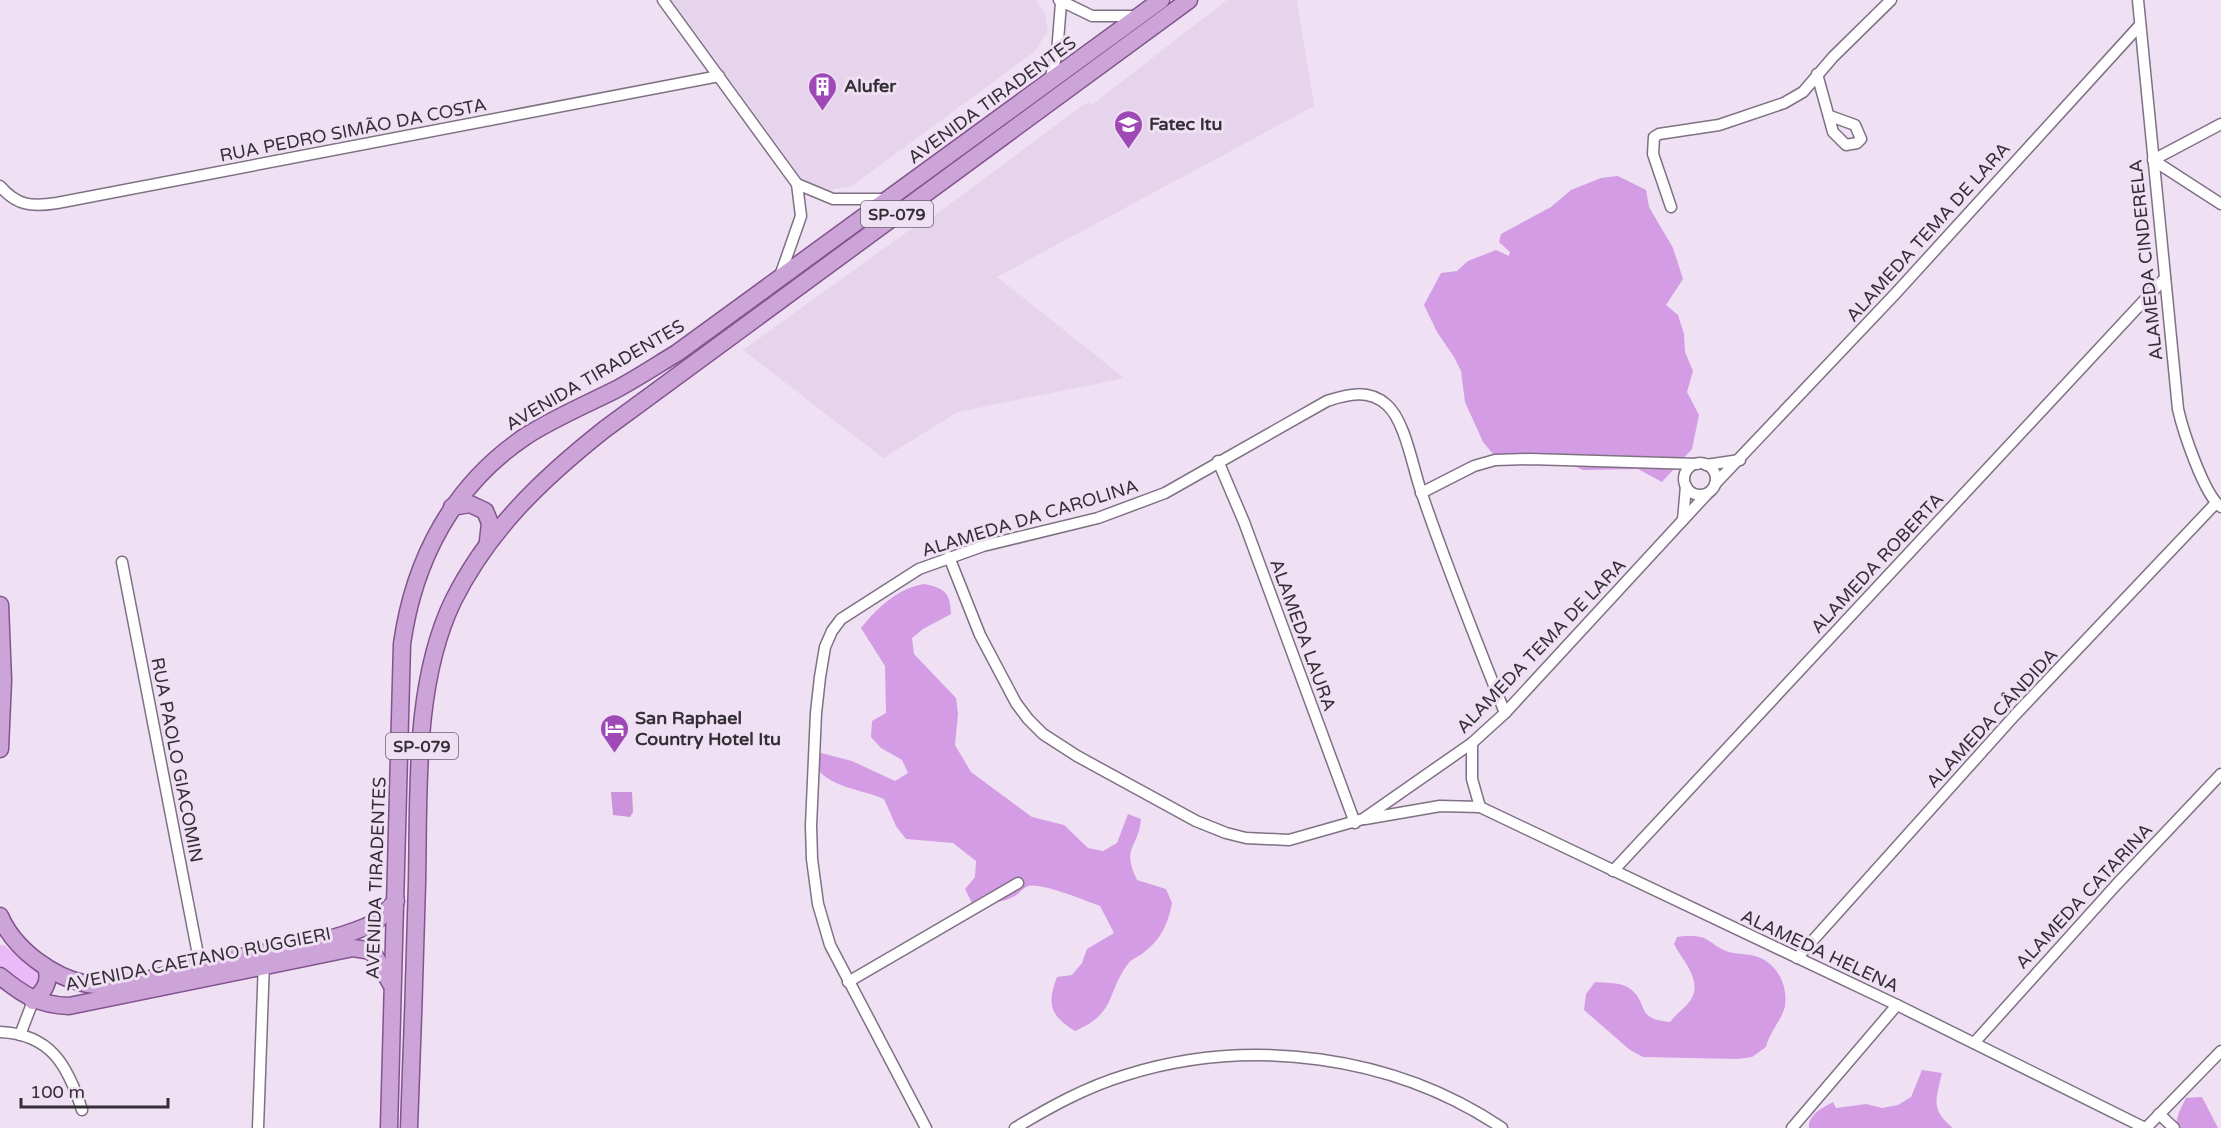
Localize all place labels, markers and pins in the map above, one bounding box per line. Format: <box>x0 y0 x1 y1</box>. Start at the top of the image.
building icon: Alufer <box>807 70 839 112</box>
place label: Alufer <box>844 75 897 97</box>
school or university icon: Fatec Itu <box>1112 108 1144 150</box>
place label: Fatec Itu <box>1149 113 1222 135</box>
place label: San Raphael Country Hotel Itu <box>635 707 781 750</box>
hotel icon: San Raphael Country Hotel Itu <box>598 712 630 754</box>

